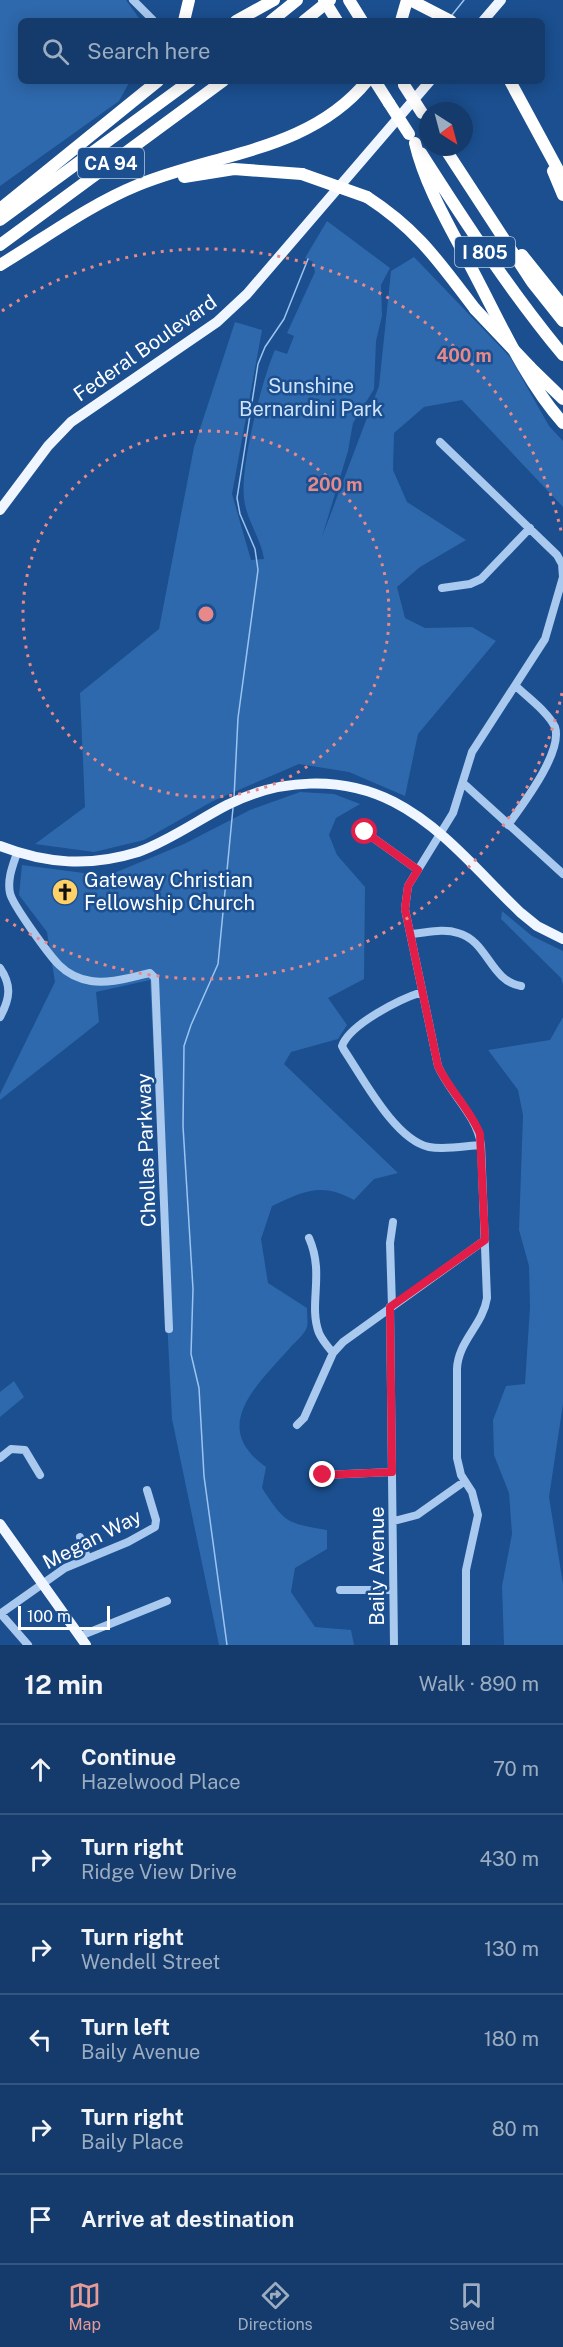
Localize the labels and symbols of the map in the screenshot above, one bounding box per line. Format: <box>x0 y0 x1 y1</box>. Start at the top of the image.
north arrow <box>419 102 473 156</box>
road number: CA 94 <box>78 148 144 178</box>
road number: I 805 <box>455 237 515 267</box>
street label: Federal Boulevard <box>69 290 221 406</box>
text: 400 m <box>436 345 492 366</box>
park label: Sunshine Bernardini Park <box>239 374 383 421</box>
text: 200 m <box>308 474 362 495</box>
centre of rings <box>196 604 216 624</box>
route start <box>351 818 377 844</box>
place label: Gateway Christian Fellowship Church <box>84 868 255 915</box>
church icon: Gateway Christian Fellowship Church <box>50 877 80 907</box>
street label: Chollas Parkway <box>131 1072 161 1227</box>
route end <box>309 1461 335 1487</box>
street label: Megan Way <box>39 1504 146 1574</box>
street label: Baily Avenue <box>365 1506 389 1626</box>
scale bar <box>18 1603 110 1630</box>

